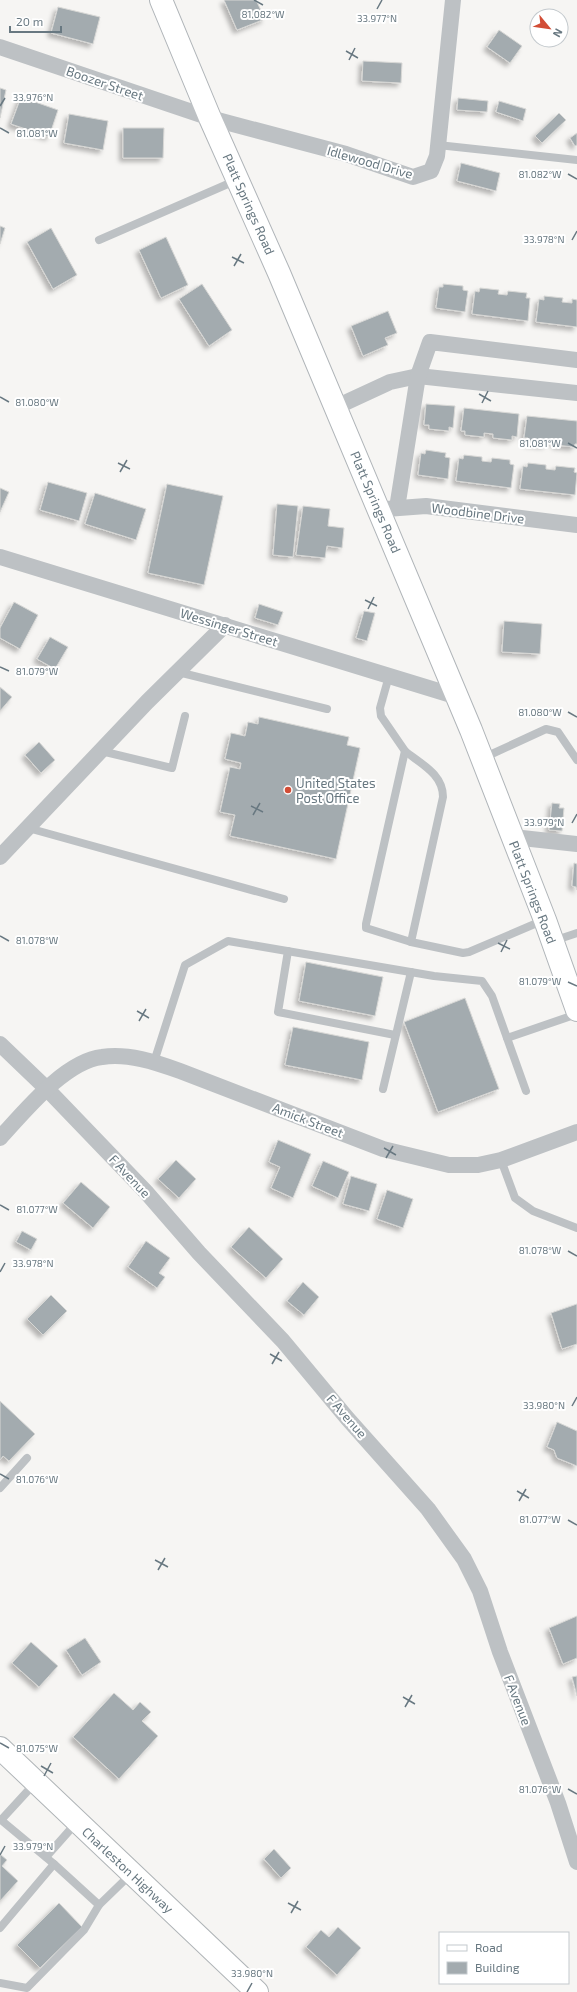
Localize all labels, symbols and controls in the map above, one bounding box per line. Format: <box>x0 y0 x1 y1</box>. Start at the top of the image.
scale bar <box>10 8 61 34</box>
text: 81.082°W <box>241 8 285 20</box>
north arrow <box>529 8 569 48</box>
text: 33.977°N <box>357 12 397 24</box>
text: 20 m <box>16 14 43 28</box>
text: N <box>551 26 566 40</box>
street label: Boozer Street <box>64 62 146 104</box>
text: 33.976°N <box>13 91 53 103</box>
text: 81.081°W <box>16 127 58 139</box>
street label: Idlewood Drive <box>325 142 415 182</box>
street label: Platt Springs Road <box>220 151 278 257</box>
text: 81.082°W <box>518 168 562 180</box>
text: 33.978°N <box>524 233 565 245</box>
text: 81.080°W <box>15 396 59 408</box>
text: 81.081°W <box>519 437 561 449</box>
street label: Platt Springs Road <box>347 449 405 555</box>
street label: Woodbine Drive <box>431 499 525 527</box>
street label: Wessinger Street <box>178 605 280 649</box>
text: 81.079°W <box>16 665 59 677</box>
text: 81.080°W <box>518 706 562 718</box>
place label: United States Post Office <box>296 775 376 806</box>
marker: United States Post Office <box>283 785 293 795</box>
text: 33.979°N <box>524 816 564 828</box>
street label: Platt Springs Road <box>506 838 560 946</box>
text: 81.078°W <box>16 934 59 946</box>
text: 81.079°W <box>519 975 562 987</box>
street label: Amick Street <box>270 1099 346 1141</box>
street label: F Avenue <box>106 1151 154 1201</box>
text: 81.077°W <box>16 1203 58 1215</box>
text: 81.078°W <box>519 1244 562 1256</box>
text: 33.978°N <box>13 1257 54 1269</box>
street label: F Avenue <box>324 1391 370 1441</box>
text: 33.980°N <box>523 1399 565 1411</box>
text: 81.076°W <box>16 1473 59 1485</box>
text: 81.077°W <box>519 1513 561 1525</box>
street label: F Avenue <box>501 1672 535 1728</box>
text: 81.075°W <box>16 1742 58 1754</box>
text: 81.076°W <box>519 1783 562 1795</box>
street label: Charleston Highway <box>79 1824 177 1916</box>
text: 33.979°N <box>13 1840 53 1852</box>
legend <box>439 1932 569 1984</box>
text: Road <box>475 1940 503 1954</box>
text: Building <box>475 1960 520 1974</box>
text: 33.980°N <box>231 1967 273 1979</box>

